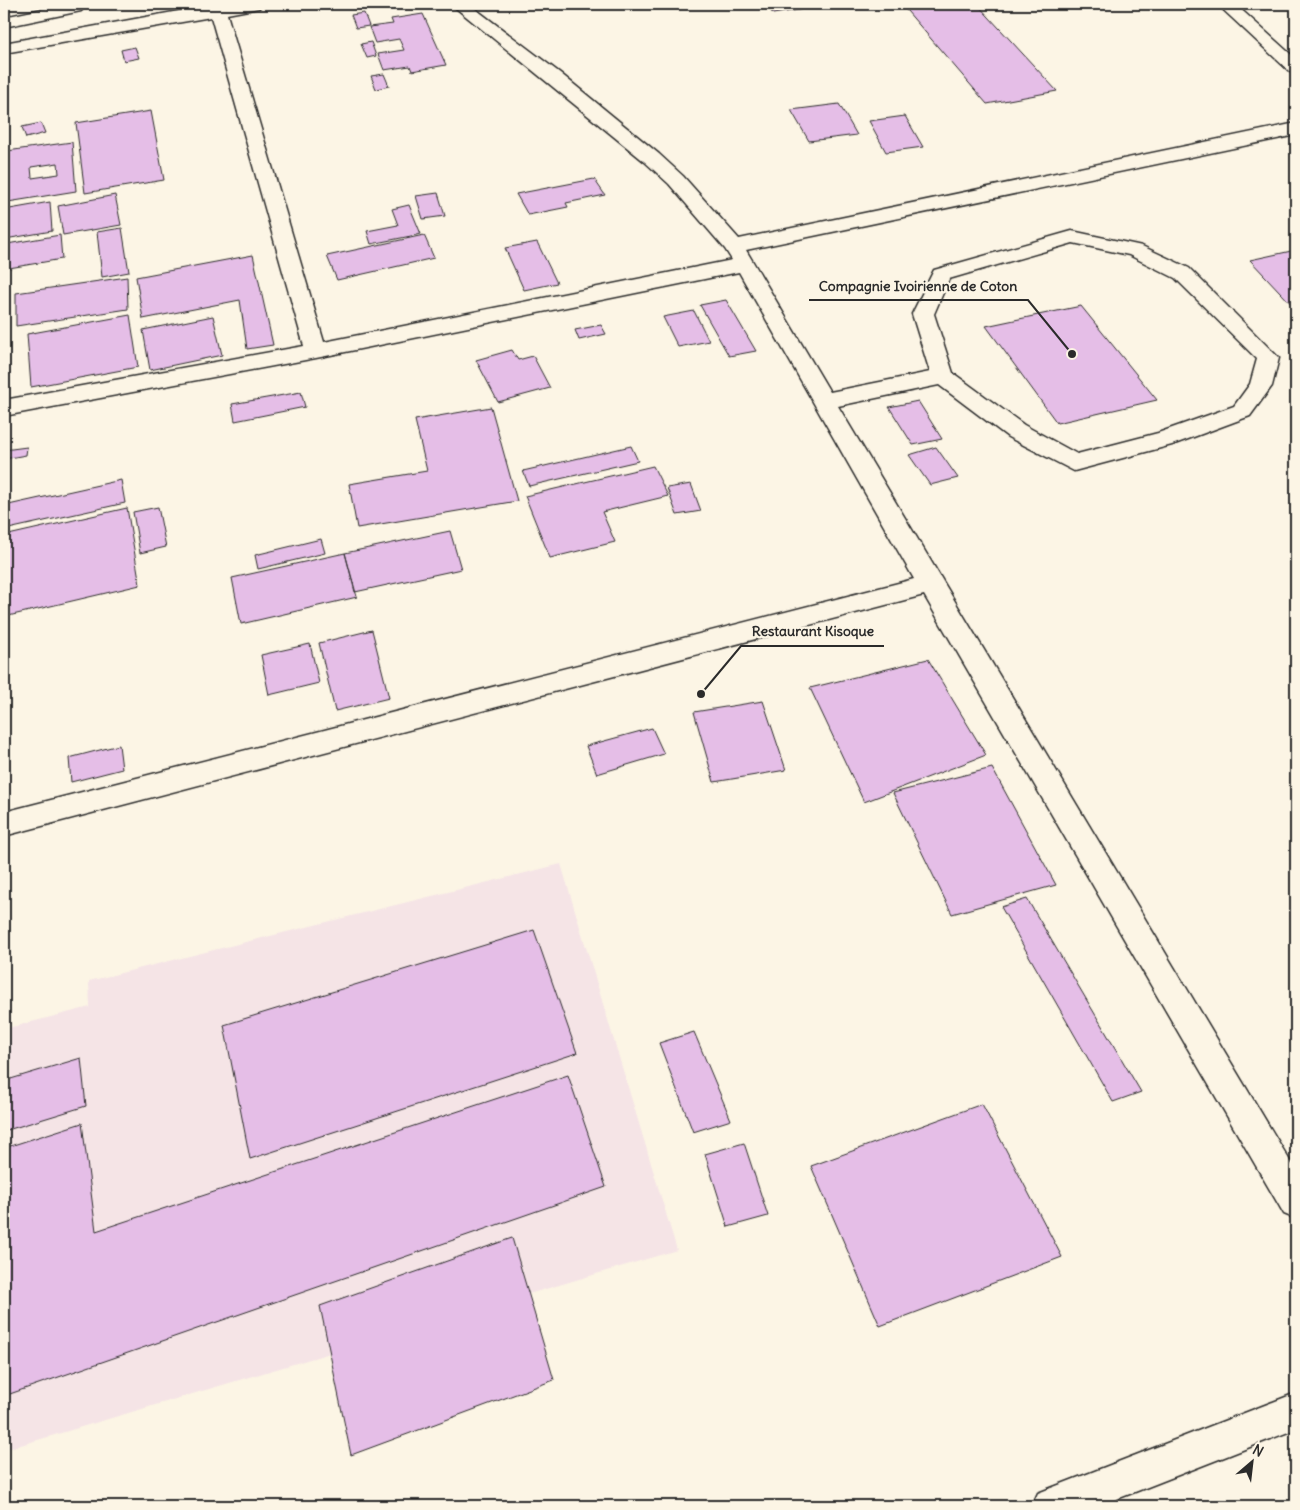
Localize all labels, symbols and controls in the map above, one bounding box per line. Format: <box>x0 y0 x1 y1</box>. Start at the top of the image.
callout: Compagnie Ivoirienne de Coton <box>809 271 1028 300</box>
text: Compagnie Ivoirienne de Coton <box>819 277 1017 295</box>
callout: Restaurant Kisoque <box>741 617 884 646</box>
text: Restaurant Kisoque <box>752 622 875 640</box>
north arrow <box>1228 1438 1278 1488</box>
text: N <box>1250 1440 1267 1461</box>

